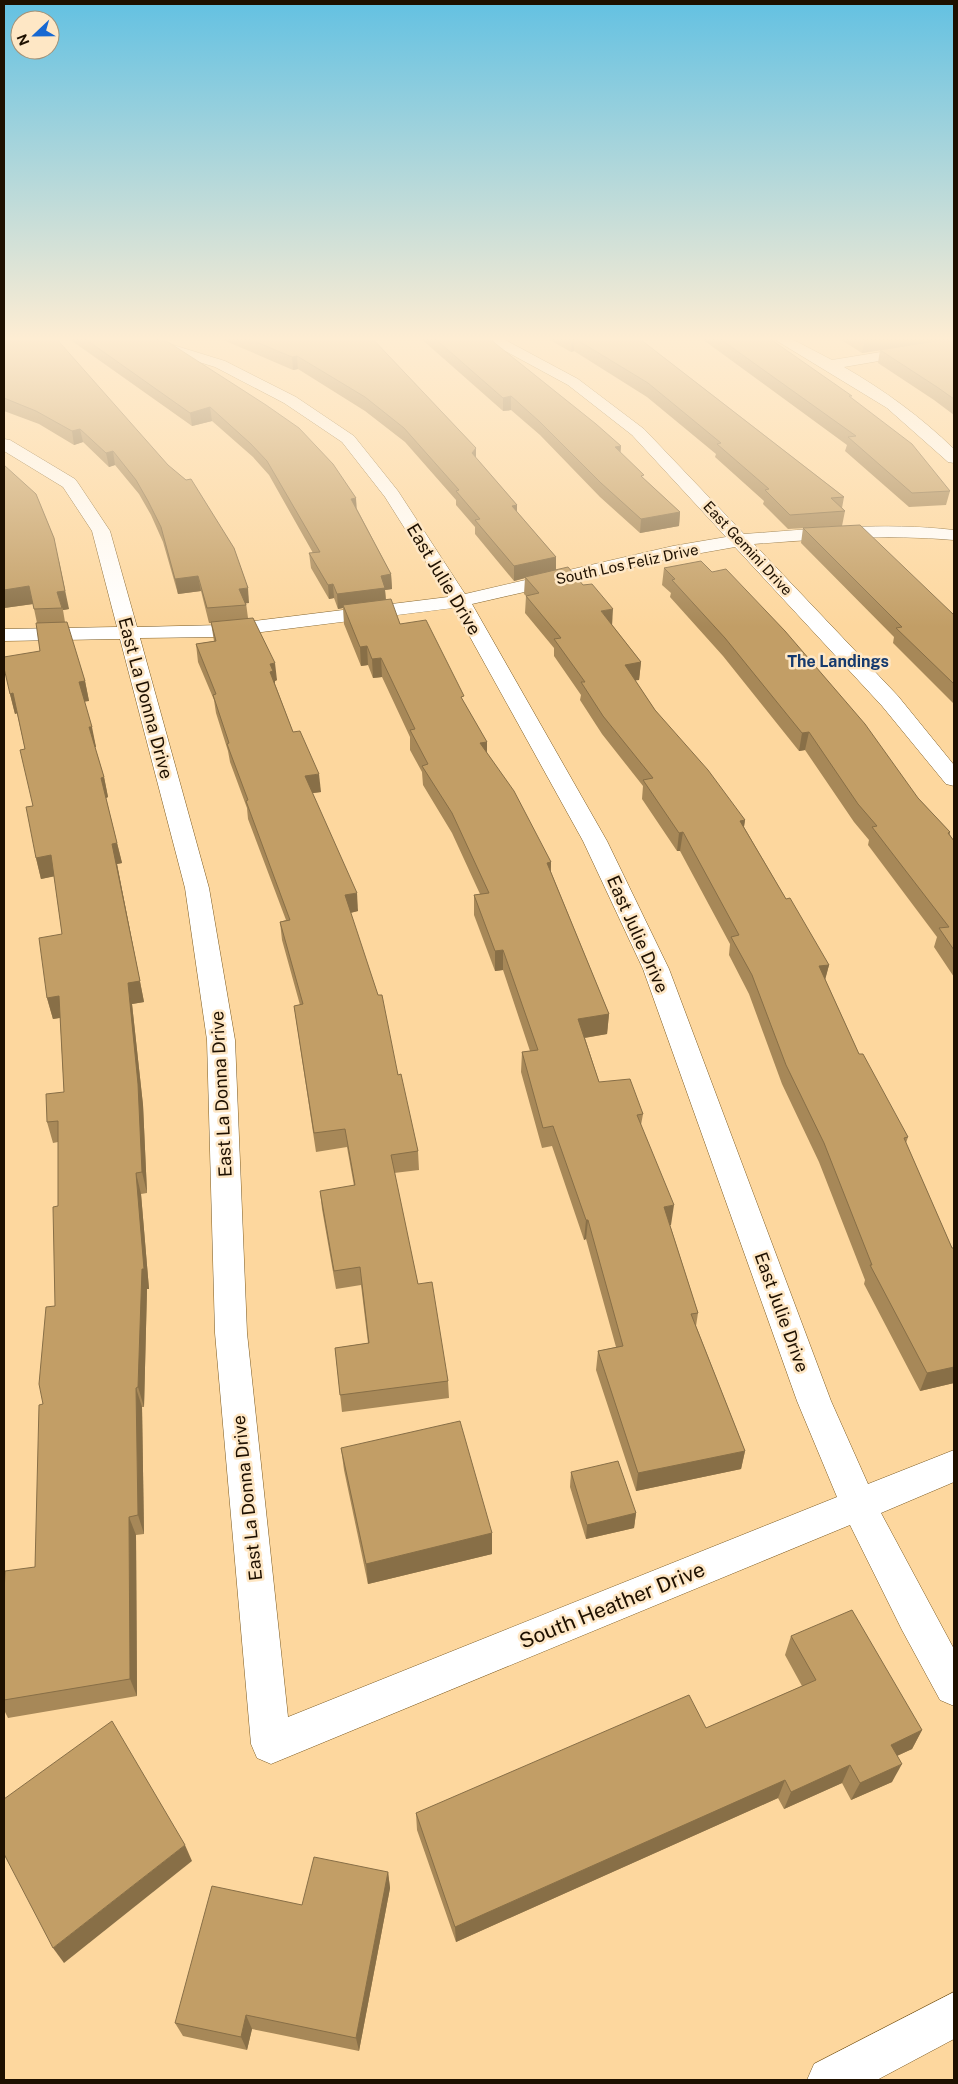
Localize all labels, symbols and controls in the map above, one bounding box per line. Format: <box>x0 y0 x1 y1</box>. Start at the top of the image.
north arrow <box>10 10 60 60</box>
text: N <box>13 32 32 48</box>
street label: East Gemini Drive <box>700 497 796 599</box>
street label: East Julie Drive <box>403 520 485 638</box>
street label: South Los Feliz Drive <box>554 541 700 587</box>
street label: East La Donna Drive <box>114 615 178 781</box>
district label: The Landings <box>787 652 889 671</box>
street label: East Julie Drive <box>603 872 673 996</box>
street label: East La Donna Drive <box>206 1010 236 1178</box>
street label: East Julie Drive <box>751 1249 813 1375</box>
street label: East La Donna Drive <box>228 1414 266 1582</box>
street label: South Heather Drive <box>515 1556 709 1654</box>

